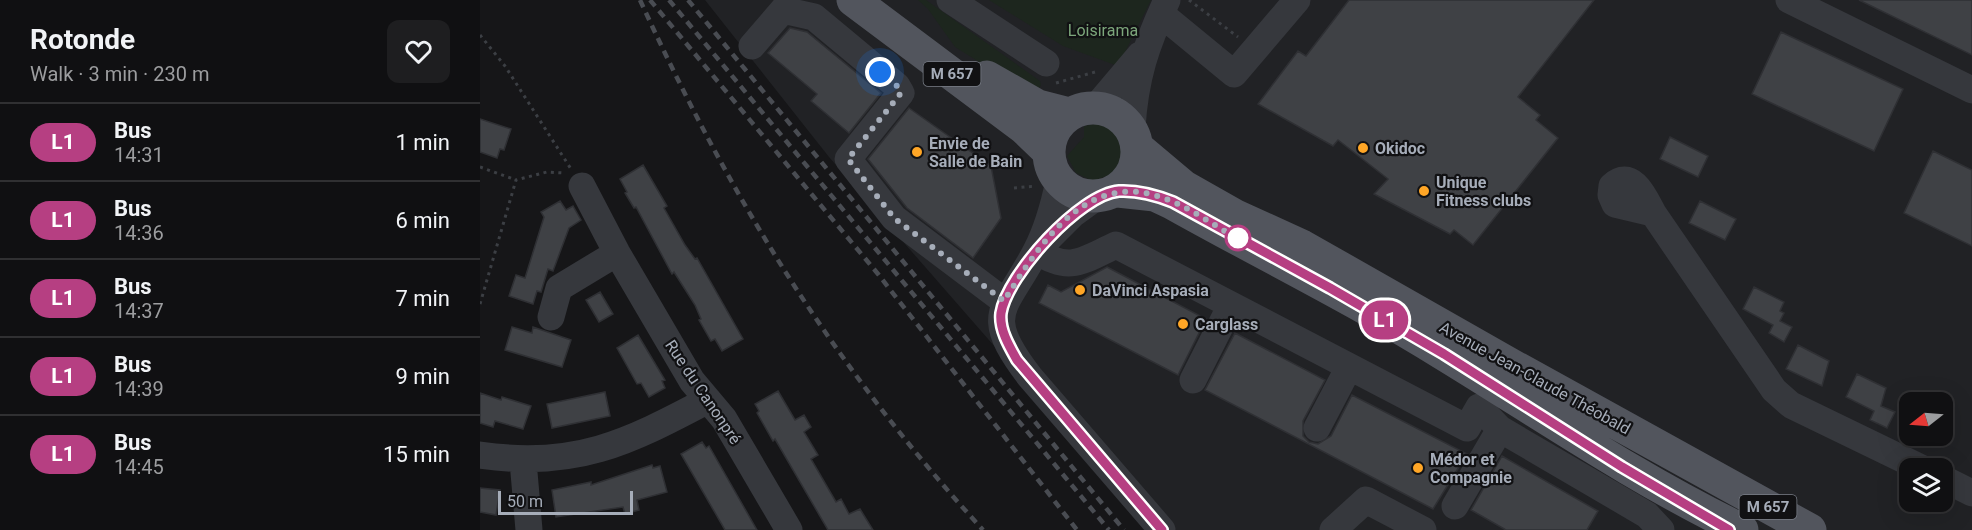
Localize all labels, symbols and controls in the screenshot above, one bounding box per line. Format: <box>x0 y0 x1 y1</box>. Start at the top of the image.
button: heart <box>387 20 450 83</box>
park label: Loisirama <box>1068 21 1138 40</box>
text: Rotonde <box>30 23 135 56</box>
your location <box>865 57 895 87</box>
text: Walk · 3 min · 230 m <box>30 62 209 86</box>
road number: M 657 <box>924 62 980 86</box>
text: Bus <box>114 118 152 143</box>
text: L1 <box>51 130 75 154</box>
text: 1 min <box>395 130 450 155</box>
place label: Envie de Salle de Bain <box>929 134 1022 171</box>
place label: Okidoc <box>1375 139 1425 158</box>
marker: Okidoc <box>1356 141 1370 155</box>
text: 14:31 <box>114 143 164 167</box>
marker: Envie de Salle de Bain <box>910 145 924 159</box>
place label: Unique Fitness clubs <box>1436 173 1531 210</box>
marker: Unique Fitness clubs <box>1417 184 1431 198</box>
text: Bus <box>114 196 152 221</box>
text: L1 <box>51 208 75 232</box>
text: 6 min <box>395 208 450 233</box>
text: 14:36 <box>114 221 164 245</box>
unlabelled marker <box>1225 225 1251 251</box>
text: Bus <box>114 274 152 299</box>
place label: DaVinci Aspasia <box>1092 281 1209 300</box>
marker: DaVinci Aspasia <box>1073 283 1087 297</box>
text: L1 <box>51 286 75 310</box>
text: 7 min <box>395 286 450 311</box>
text: 14:37 <box>114 299 164 323</box>
line badge: L1 <box>1358 300 1412 340</box>
text: L1 <box>1373 308 1397 332</box>
place label: Carglass <box>1195 315 1258 334</box>
marker: Carglass <box>1176 317 1190 331</box>
street label: Avenue Jean-Claude Théobald <box>1436 318 1634 438</box>
street label: Rue du Canonpré <box>661 336 745 448</box>
text: Bus <box>114 352 152 377</box>
text: L1 <box>51 364 75 388</box>
text: 9 min <box>395 364 450 389</box>
text: 14:39 <box>114 377 164 401</box>
north arrow <box>1899 392 1953 446</box>
map controls <box>1899 392 1953 512</box>
text: Bus <box>114 430 152 455</box>
text: L1 <box>51 442 75 466</box>
text: 15 min <box>383 442 450 467</box>
place label: Médor et Compagnie <box>1430 450 1512 487</box>
text: 14:45 <box>114 455 164 479</box>
button: layers <box>1899 458 1953 512</box>
marker: Médor et Compagnie <box>1411 461 1425 475</box>
scale bar <box>498 488 633 516</box>
text: 50 m <box>507 492 543 511</box>
road number: M 657 <box>1740 495 1796 519</box>

